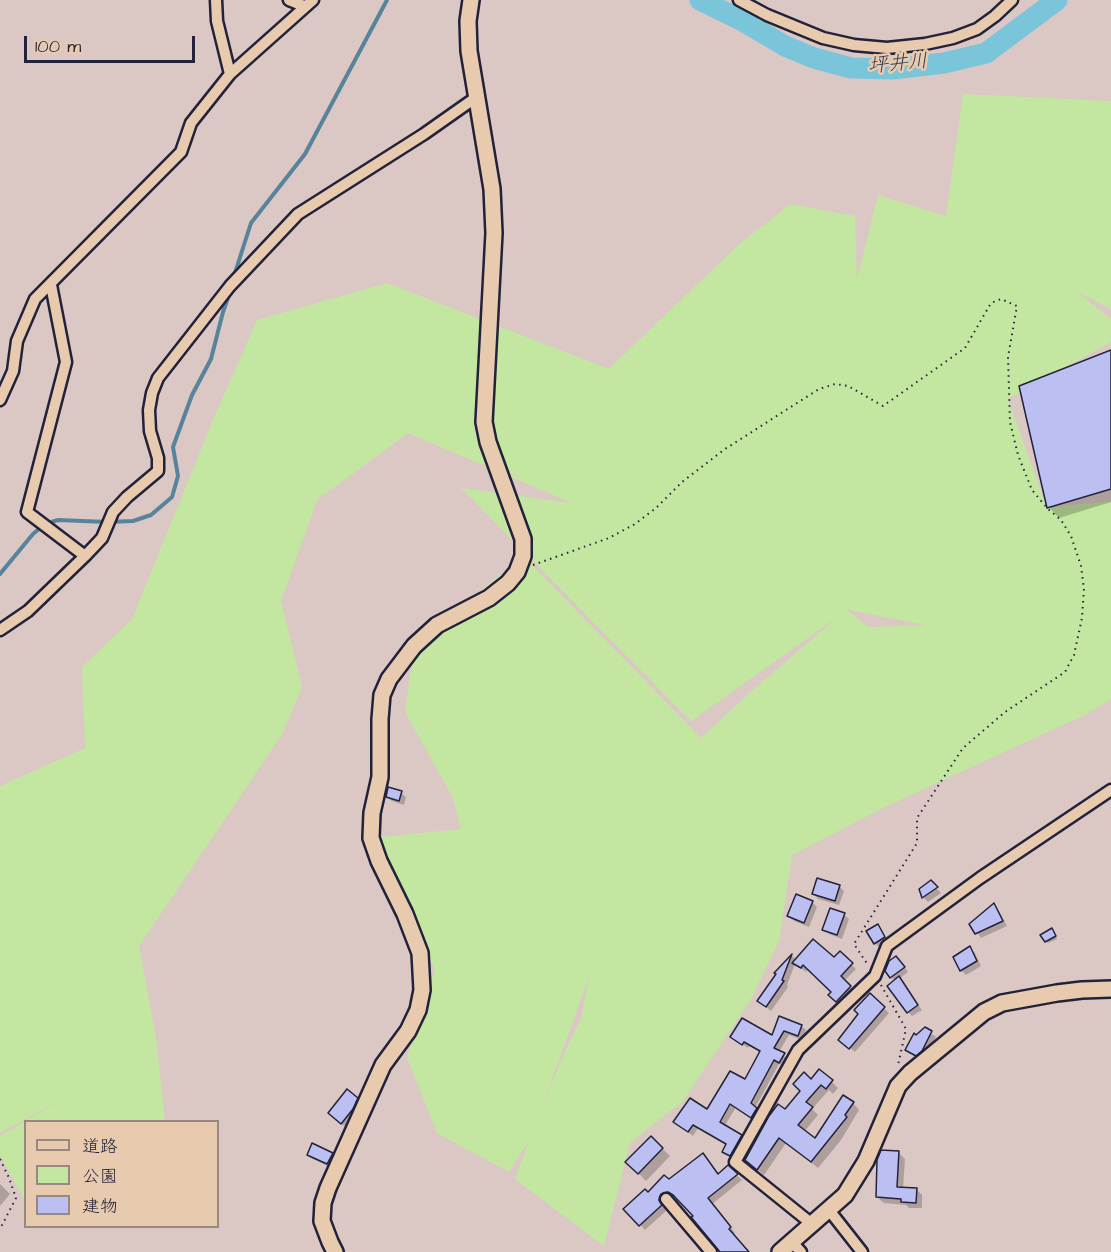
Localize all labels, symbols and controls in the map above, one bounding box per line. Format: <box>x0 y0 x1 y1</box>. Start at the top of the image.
scale bar <box>27 24 198 62</box>
text: 100 m <box>35 34 81 59</box>
water label: 坪井川 <box>867 50 929 80</box>
legend <box>24 1120 219 1228</box>
text: 道路 <box>82 1134 118 1159</box>
text: 公園 <box>82 1164 118 1189</box>
text: 建物 <box>82 1194 118 1219</box>

